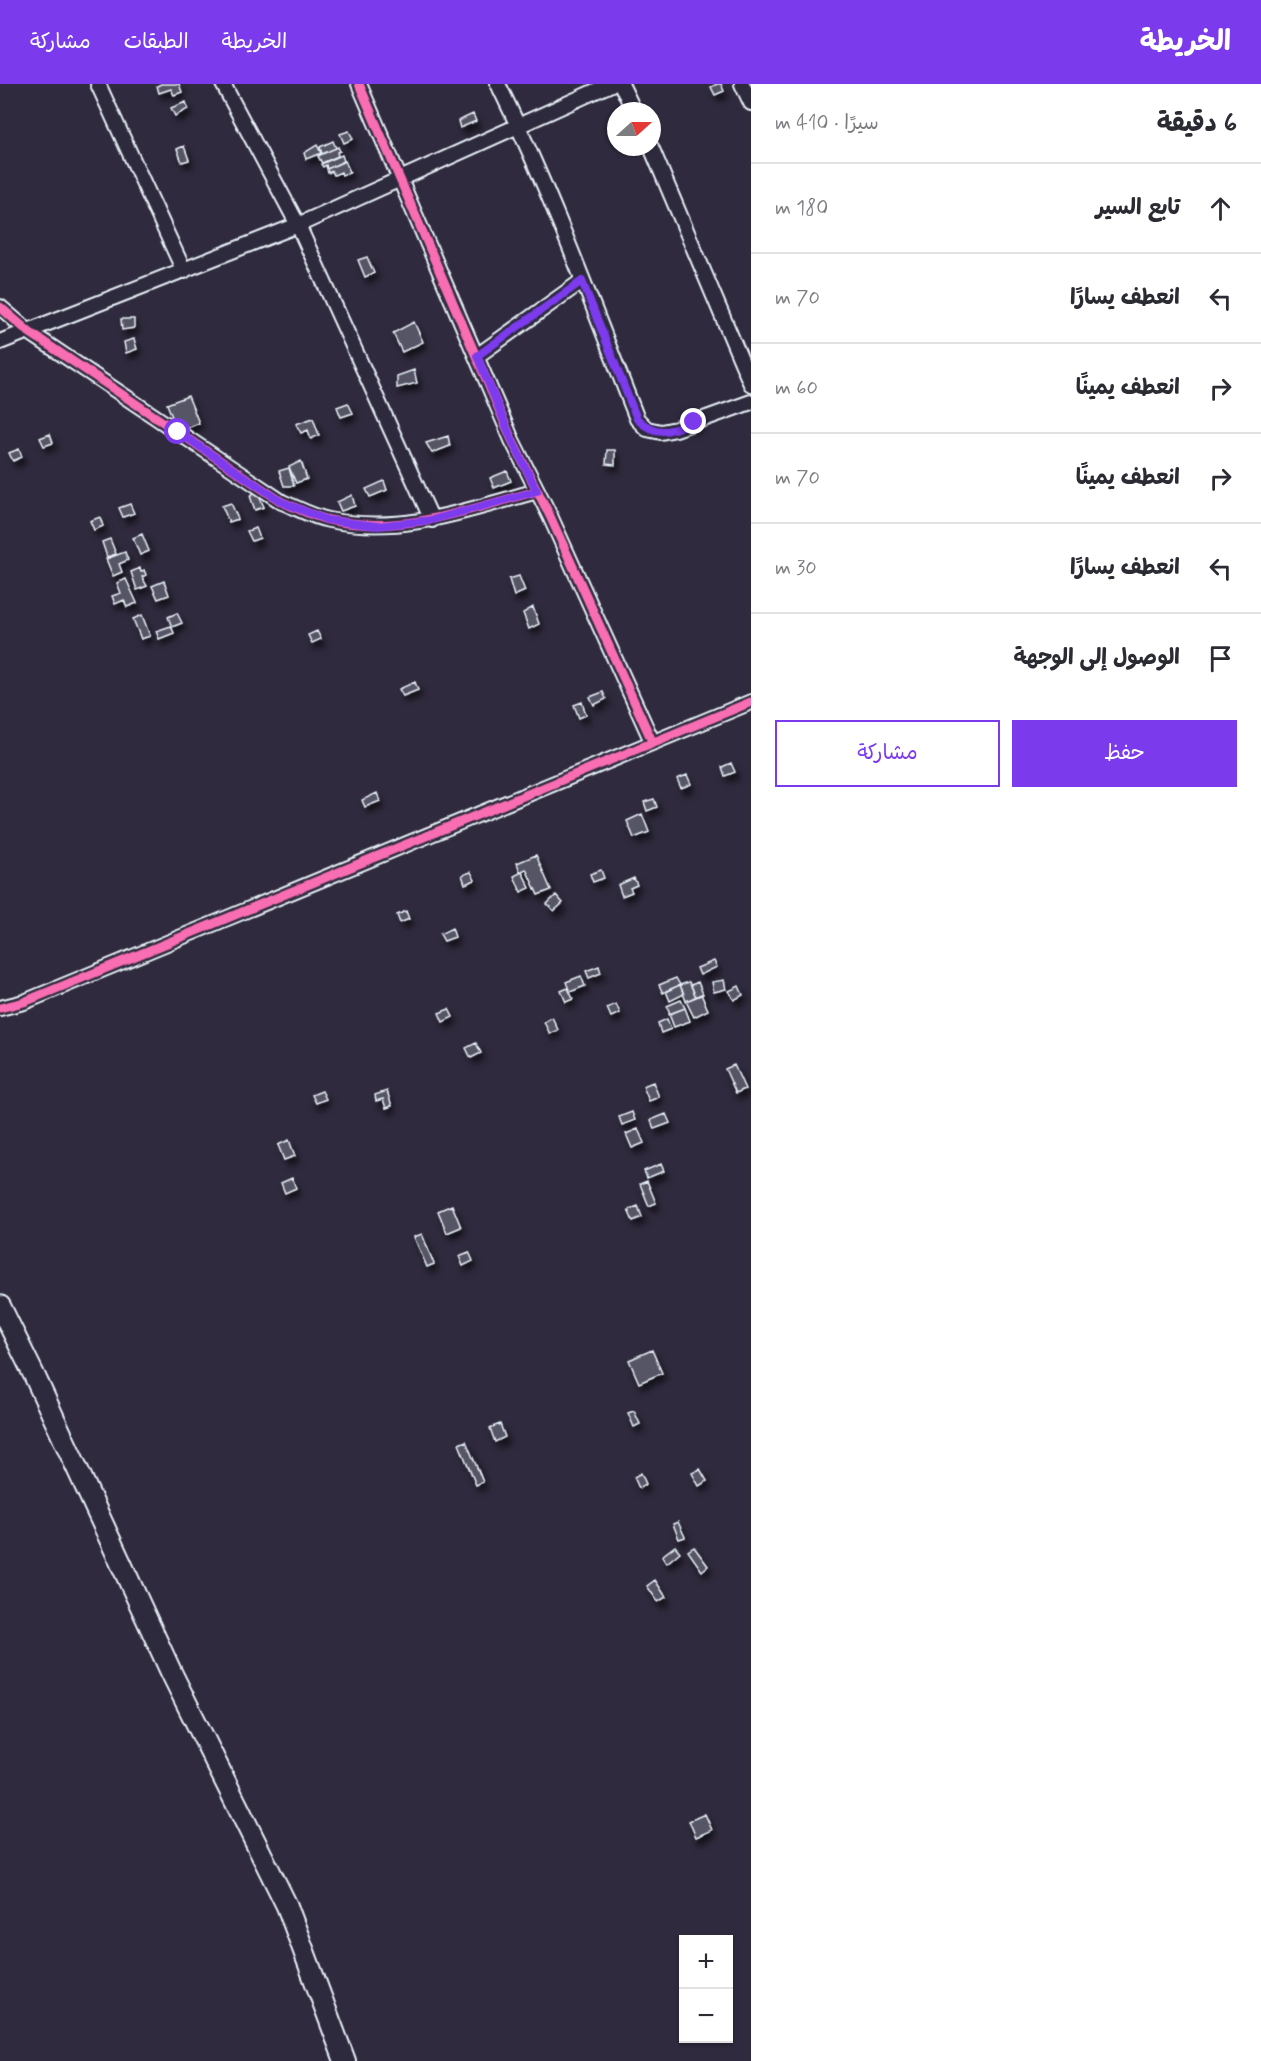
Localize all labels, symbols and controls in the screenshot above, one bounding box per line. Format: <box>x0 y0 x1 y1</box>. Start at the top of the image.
text: الخريطة <box>1140 24 1231 61</box>
text: مشاركة <box>30 28 91 56</box>
text: الطبقات <box>124 28 189 56</box>
text: الخريطة <box>222 28 287 56</box>
north arrow <box>607 102 661 156</box>
text: 6 دقيقة <box>1157 107 1237 141</box>
text: سيرًا · 410 m <box>775 110 879 137</box>
icon: ahead <box>1204 192 1237 225</box>
text: تابع السير <box>1096 194 1180 222</box>
text: 180 m <box>775 195 828 222</box>
icon: left <box>1204 282 1237 315</box>
text: انعطف يسارًا <box>1070 284 1180 312</box>
text: 70 m <box>775 285 820 312</box>
icon: right <box>1204 372 1237 405</box>
text: انعطف يمينًا <box>1076 374 1180 402</box>
text: 60 m <box>775 375 818 402</box>
route end <box>680 408 706 434</box>
route start <box>164 418 190 444</box>
icon: right <box>1204 462 1237 495</box>
text: انعطف يمينًا <box>1076 464 1180 492</box>
text: 70 m <box>775 465 820 492</box>
icon: left <box>1204 552 1237 585</box>
text: انعطف يسارًا <box>1070 554 1180 582</box>
text: 30 m <box>775 555 817 582</box>
icon: arrive <box>1204 642 1237 675</box>
text: الوصول إلى الوجهة <box>1013 644 1180 672</box>
button: مشاركة <box>775 720 1000 787</box>
button: حفظ <box>1012 720 1237 787</box>
map controls <box>679 1935 733 2043</box>
button: + <box>679 1935 733 1989</box>
button: − <box>679 1989 733 2043</box>

